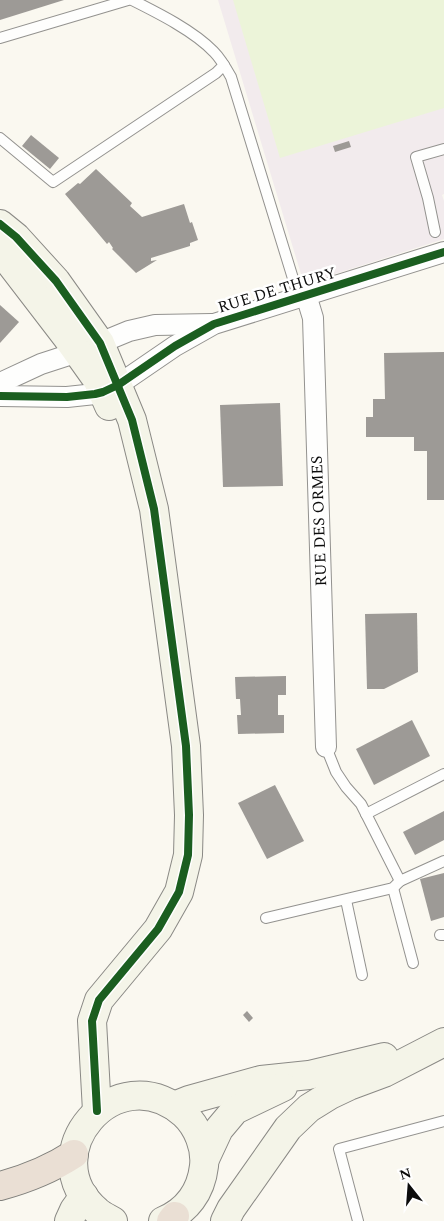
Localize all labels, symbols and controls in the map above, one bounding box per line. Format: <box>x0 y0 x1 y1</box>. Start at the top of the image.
street label: RUE DE THURY <box>215 261 339 319</box>
street label: RUE DES ORMES <box>305 455 333 587</box>
north arrow <box>384 1161 434 1211</box>
text: N <box>397 1162 414 1186</box>

